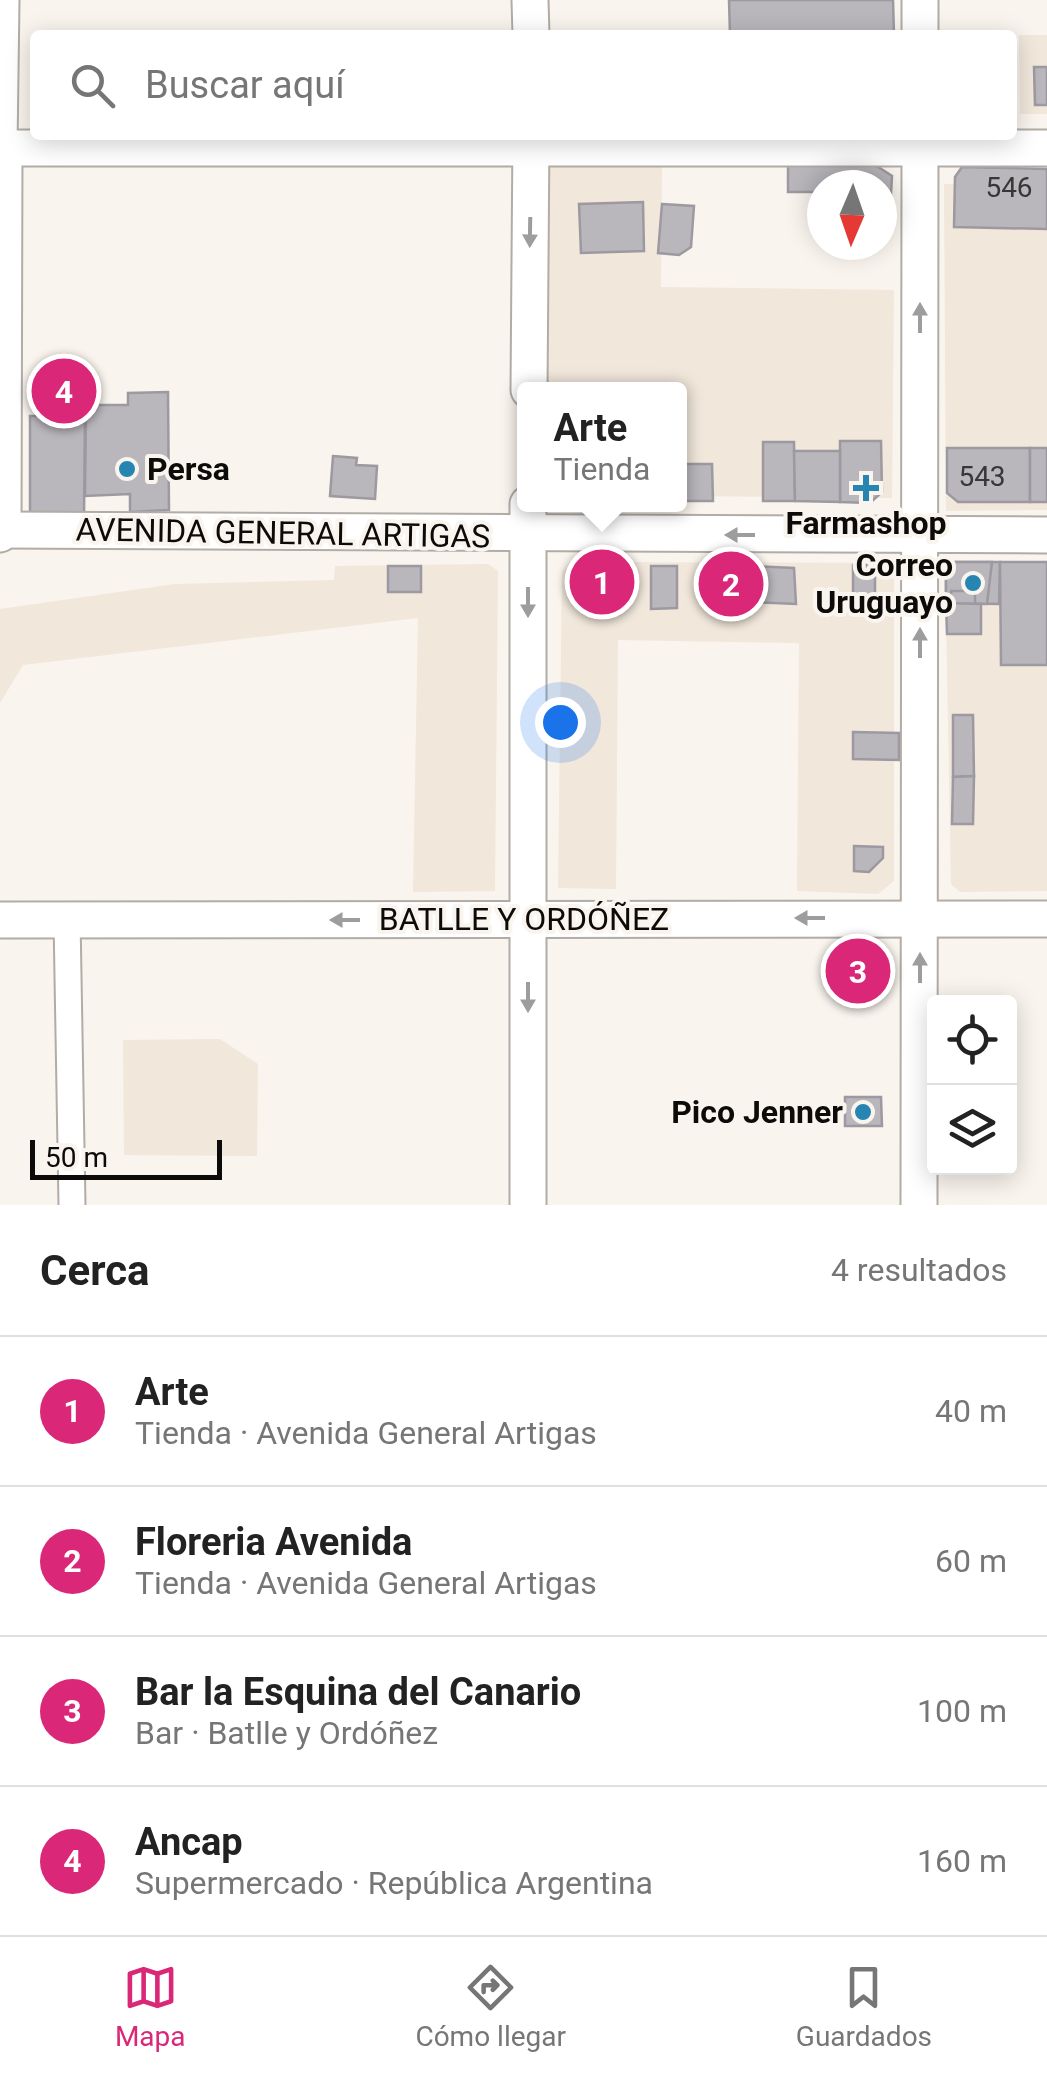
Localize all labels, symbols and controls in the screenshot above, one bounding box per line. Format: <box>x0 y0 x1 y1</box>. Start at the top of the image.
search box <box>30 30 1017 140</box>
icon: search <box>65 58 120 113</box>
text: Buscar aquí <box>145 63 345 107</box>
north arrow <box>807 170 897 260</box>
house number: 546 <box>985 171 1033 204</box>
one-way arrow <box>522 217 538 249</box>
one-way arrow <box>912 301 928 333</box>
pin: 4 <box>32 354 96 428</box>
popup <box>517 382 687 512</box>
text: Arte <box>554 406 627 450</box>
place label: Persa <box>147 450 230 488</box>
text: Tienda <box>554 450 650 488</box>
marker: Persa <box>116 458 138 480</box>
house number: 543 <box>958 460 1006 493</box>
marker: Farmashop <box>855 477 877 499</box>
place label: Farmashop <box>785 504 947 542</box>
street label: AVENIDA GENERAL ARTIGAS <box>75 510 491 556</box>
one-way arrow <box>723 527 755 543</box>
pin: 1 <box>570 544 634 620</box>
pin: 2 <box>698 546 764 622</box>
place label: Correo Uruguayo <box>815 546 953 621</box>
marker: Correo Uruguayo <box>962 572 984 594</box>
one-way arrow <box>520 586 536 618</box>
one-way arrow <box>912 626 928 658</box>
your location <box>535 697 586 748</box>
street label: BATLLE Y ORDÓÑEZ <box>379 900 669 938</box>
one-way arrow <box>793 910 825 926</box>
one-way arrow <box>328 912 360 928</box>
pin: 3 <box>826 934 890 1008</box>
one-way arrow <box>913 951 929 983</box>
one-way arrow <box>520 981 536 1013</box>
map controls <box>927 995 1017 1175</box>
button: locate <box>927 995 1017 1085</box>
button: layers <box>927 1085 1017 1175</box>
place label: Pico Jenner <box>671 1093 843 1131</box>
marker: Pico Jenner <box>852 1101 874 1123</box>
scale bar <box>30 1135 222 1180</box>
text: 50 m <box>45 1141 108 1174</box>
text: Cerca <box>40 1246 150 1295</box>
text: 4 resultados <box>831 1251 1007 1289</box>
text: Arte <box>135 1370 209 1414</box>
text: 1 <box>63 1392 82 1430</box>
text: 40 m <box>935 1392 1007 1430</box>
text: Tienda · Avenida General Artigas <box>135 1414 597 1452</box>
text: Floreria Avenida <box>135 1520 412 1564</box>
text: 2 <box>63 1542 82 1580</box>
text: 60 m <box>935 1542 1007 1580</box>
text: Tienda · Avenida General Artigas <box>135 1564 597 1602</box>
text: Bar la Esquina del Canario <box>135 1670 581 1714</box>
text: 3 <box>63 1692 82 1730</box>
text: 100 m <box>917 1692 1007 1730</box>
text: Bar · Batlle y Ordóñez <box>135 1714 438 1752</box>
text: Ancap <box>135 1820 243 1864</box>
text: 4 <box>63 1842 82 1880</box>
text: 160 m <box>917 1842 1007 1880</box>
text: Supermercado · República Argentina <box>135 1864 653 1902</box>
tab: Mapa <box>115 1960 186 2053</box>
tab: Cómo llegar <box>415 1960 566 2053</box>
tab: Guardados <box>796 1960 932 2053</box>

